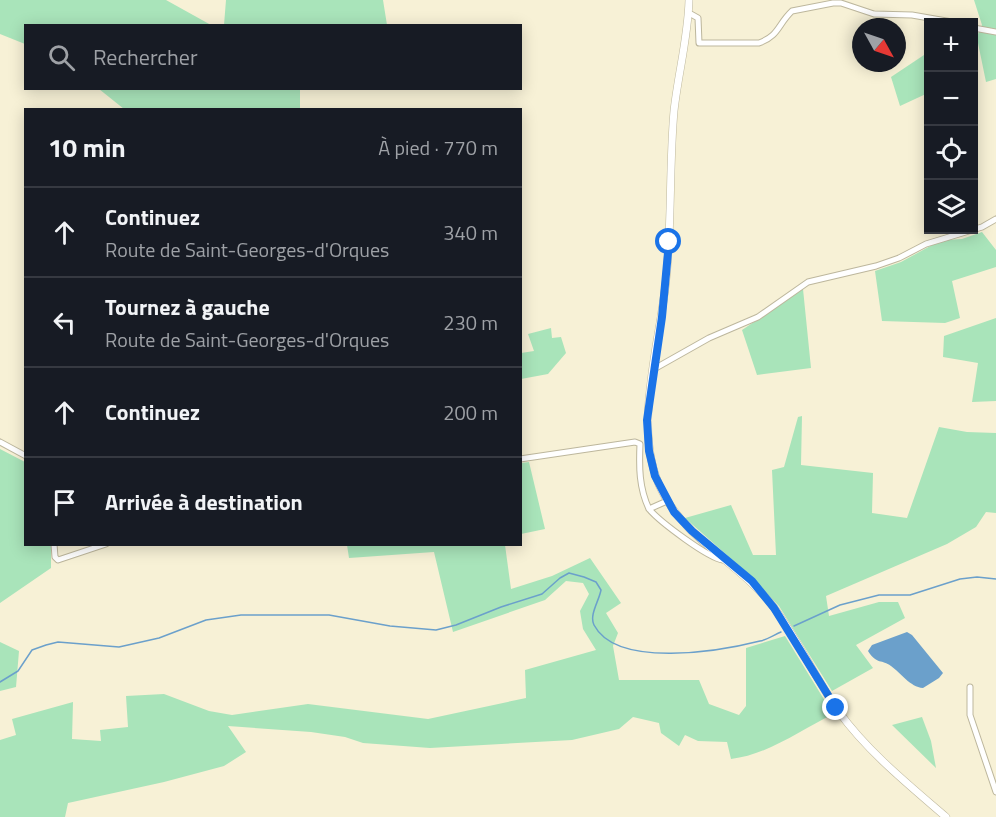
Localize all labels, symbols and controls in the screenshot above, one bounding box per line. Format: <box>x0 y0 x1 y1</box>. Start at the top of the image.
north arrow <box>852 18 906 72</box>
map controls <box>924 18 978 234</box>
button: + <box>924 18 978 72</box>
search box <box>24 24 522 90</box>
text: Rechercher <box>93 40 198 74</box>
icon: search <box>45 41 78 74</box>
button: − <box>924 72 978 126</box>
button: locate <box>924 126 978 180</box>
text: 10 min <box>48 128 126 167</box>
text: À pied · 770 m <box>378 132 498 163</box>
button: layers <box>924 180 978 234</box>
text: Continuez <box>105 200 200 234</box>
icon: ahead <box>48 216 81 249</box>
text: 340 m <box>443 217 498 248</box>
route start <box>655 228 681 254</box>
text: Route de Saint-Georges-d'Orques <box>105 234 389 265</box>
text: Tournez à gauche <box>105 290 270 324</box>
icon: left <box>48 306 81 339</box>
text: 230 m <box>443 307 498 338</box>
text: Route de Saint-Georges-d'Orques <box>105 324 389 355</box>
text: Continuez <box>105 395 200 429</box>
icon: ahead <box>48 396 81 429</box>
text: 200 m <box>443 397 498 428</box>
text: Arrivée à destination <box>105 485 303 519</box>
icon: arrive <box>48 486 81 519</box>
route end <box>822 694 848 720</box>

